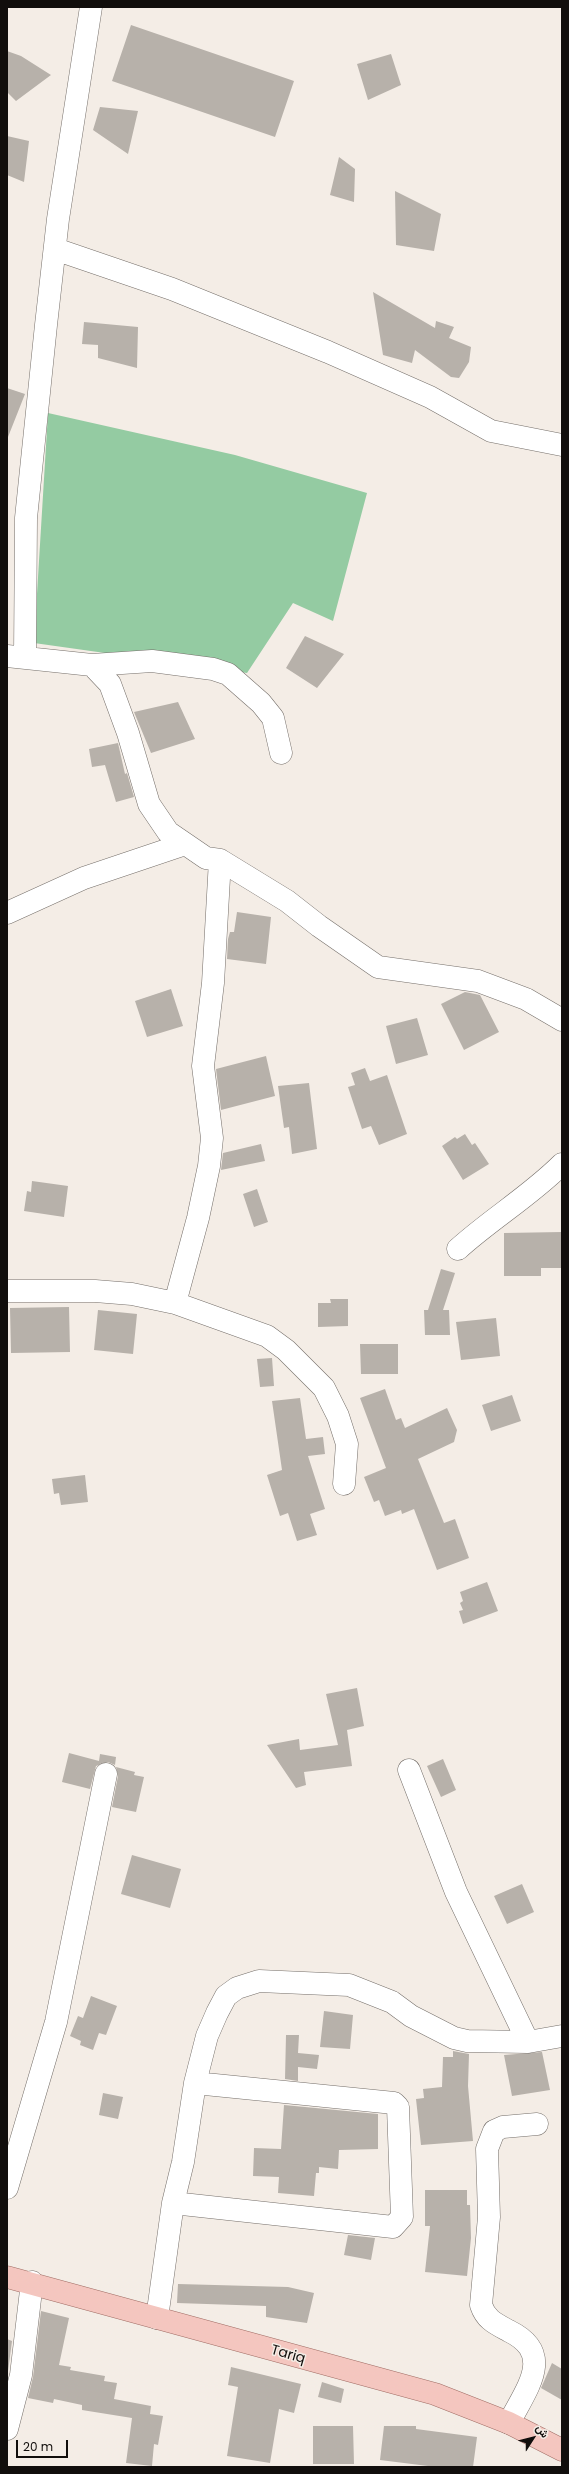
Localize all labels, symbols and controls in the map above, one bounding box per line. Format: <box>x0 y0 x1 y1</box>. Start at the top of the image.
street label: Tariq <box>269 2342 307 2368</box>
north arrow <box>513 2418 553 2458</box>
text: ش <box>532 2421 553 2441</box>
scale bar <box>18 2432 70 2458</box>
text: 20 m <box>23 2438 53 2455</box>

